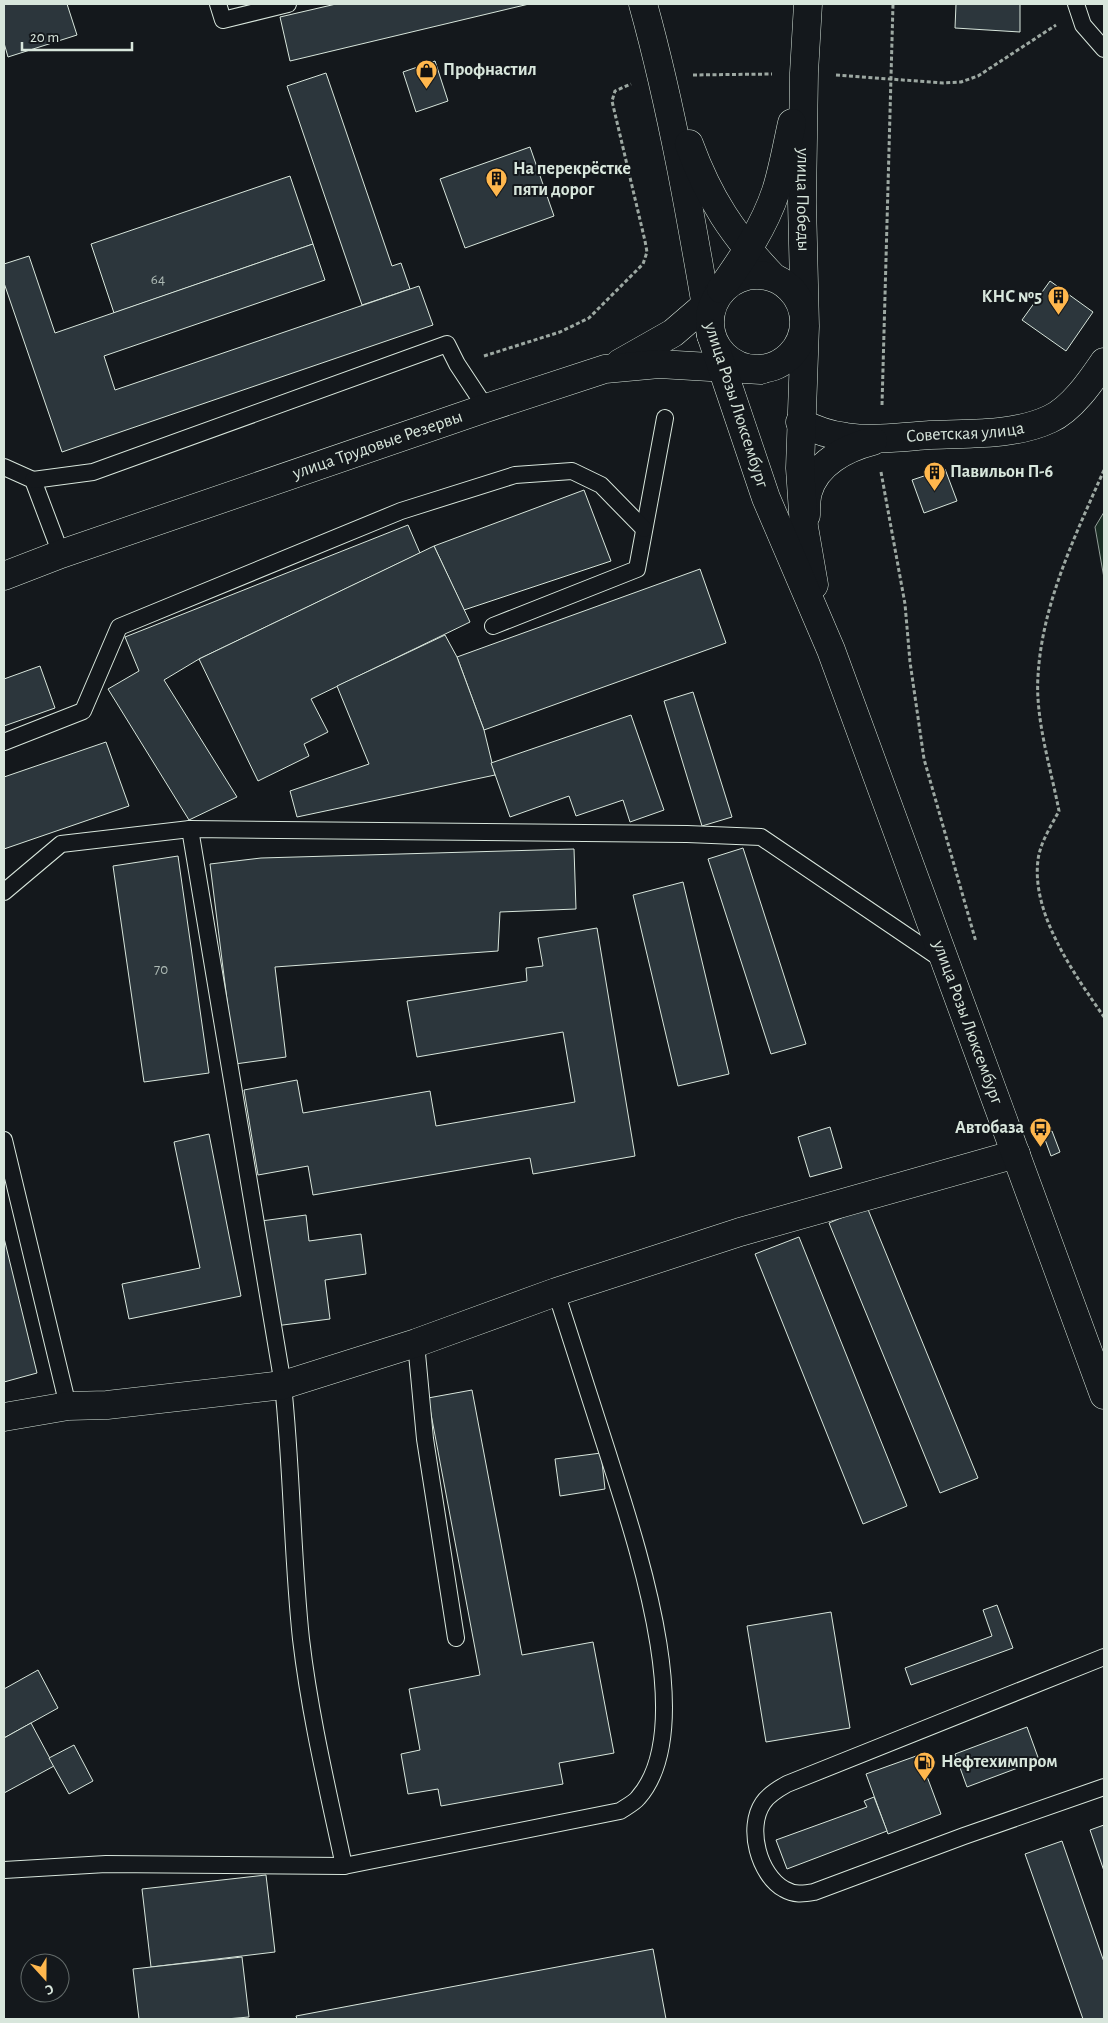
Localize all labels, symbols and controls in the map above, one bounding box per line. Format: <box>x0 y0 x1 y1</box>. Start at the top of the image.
scale bar <box>22 20 132 52</box>
text: 20 m <box>30 30 59 45</box>
shop icon: Профнастил <box>415 58 439 89</box>
place label: Профнастил <box>443 61 537 79</box>
street label: улица Победы <box>793 147 813 252</box>
place label: На перекрёстке пяти дорог <box>513 160 631 199</box>
building icon: На перекрёстке пяти дорог <box>485 167 509 198</box>
house number: 64 <box>151 272 165 287</box>
building icon: КНС №5 <box>1046 285 1070 316</box>
place label: КНС №5 <box>982 288 1042 306</box>
street label: улица Розы Люксембург <box>700 319 772 491</box>
street label: улица Трудовые Резервы <box>289 408 465 483</box>
street label: Советская улица <box>905 419 1026 446</box>
building icon: Павильон П-6 <box>922 460 946 491</box>
place label: Павильон П-6 <box>950 463 1054 481</box>
street label: улица Розы Люксембург <box>929 937 1006 1108</box>
house number: 70 <box>154 962 168 977</box>
bus stop icon: Автобаза <box>1028 1116 1052 1147</box>
place label: Автобаза <box>955 1119 1024 1137</box>
fuel station icon: Нефтехимпром <box>913 1750 937 1781</box>
place label: Нефтехимпром <box>941 1753 1058 1771</box>
north arrow <box>20 1953 70 2003</box>
text: С <box>43 1981 55 1997</box>

